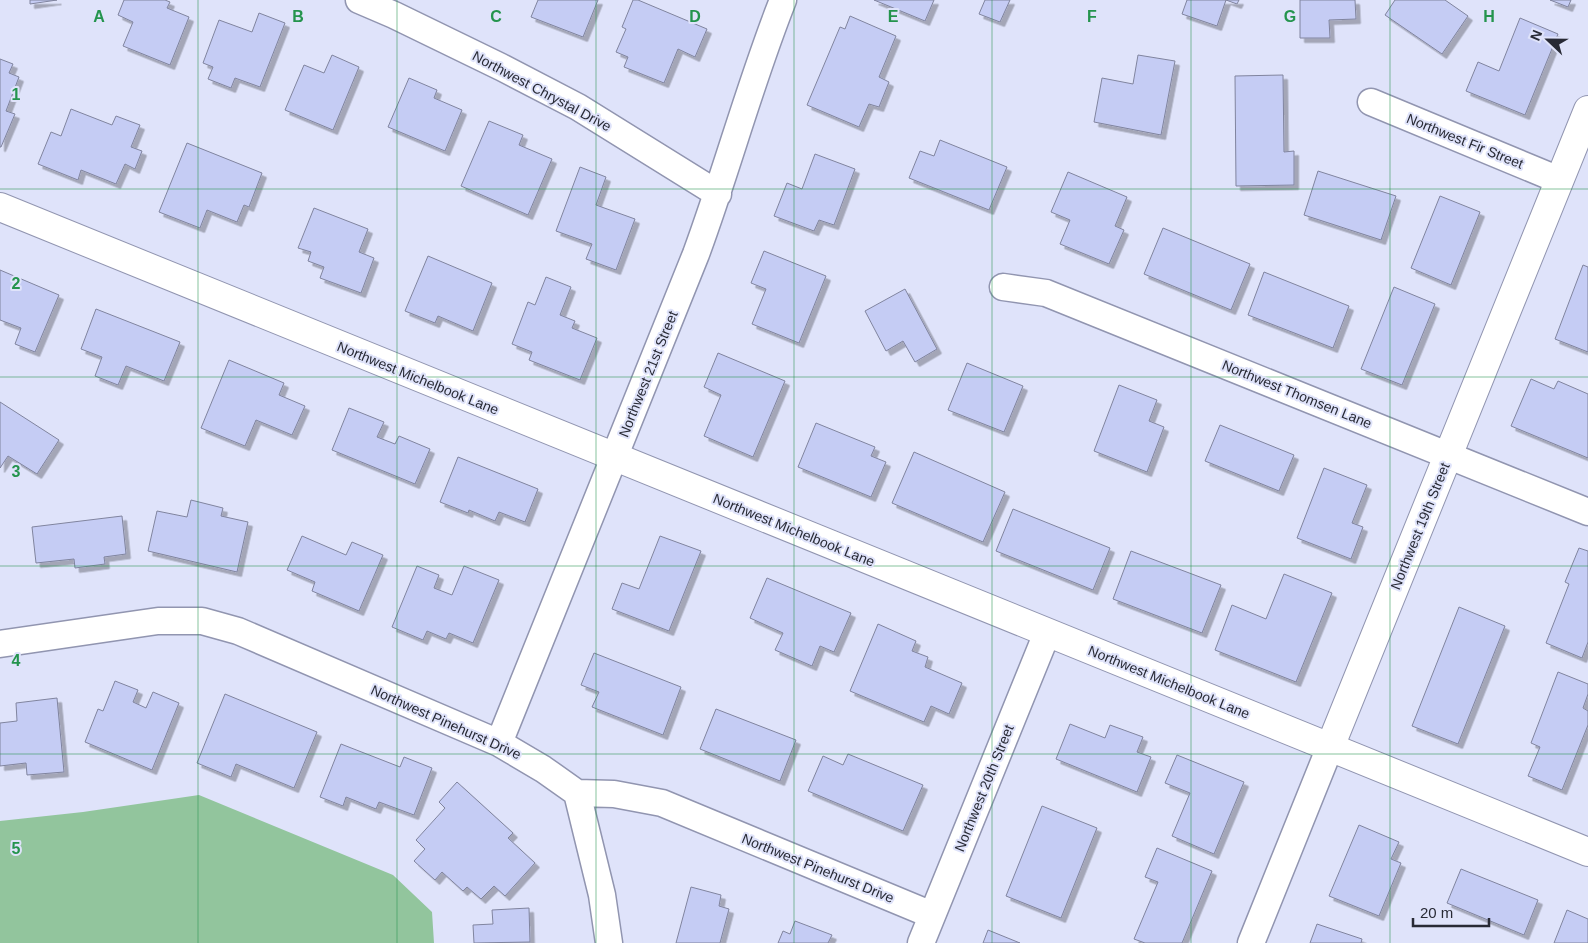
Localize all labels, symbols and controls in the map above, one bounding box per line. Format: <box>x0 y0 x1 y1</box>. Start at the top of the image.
text: A <box>93 8 105 25</box>
text: B <box>292 8 304 25</box>
text: C <box>490 8 502 25</box>
text: D <box>689 8 701 25</box>
text: E <box>888 8 899 25</box>
text: F <box>1087 8 1097 25</box>
text: G <box>1284 8 1296 25</box>
text: H <box>1483 8 1495 25</box>
north arrow <box>1523 15 1573 65</box>
text: N <box>1527 27 1545 43</box>
street label: Northwest Chrystal Drive <box>470 48 614 135</box>
text: 1 <box>12 86 21 103</box>
street label: Northwest Fir Street <box>1404 110 1526 172</box>
text: 2 <box>12 275 21 292</box>
street label: Northwest 21st Street <box>615 309 681 439</box>
street label: Northwest Michelbook Lane <box>335 338 501 418</box>
street label: Northwest Thomsen Lane <box>1220 357 1374 431</box>
street label: Northwest 19th Street <box>1387 460 1453 592</box>
text: 3 <box>12 463 21 480</box>
street label: Northwest Michelbook Lane <box>711 490 877 570</box>
street label: Northwest Michelbook Lane <box>1086 642 1252 722</box>
text: 4 <box>12 652 21 669</box>
street label: Northwest Pinehurst Drive <box>368 682 524 762</box>
street label: Northwest 20th Street <box>951 722 1017 854</box>
street label: Northwest Pinehurst Drive <box>740 830 897 906</box>
text: 5 <box>12 840 21 857</box>
scale bar <box>1413 896 1489 928</box>
text: 20 m <box>1420 904 1453 921</box>

